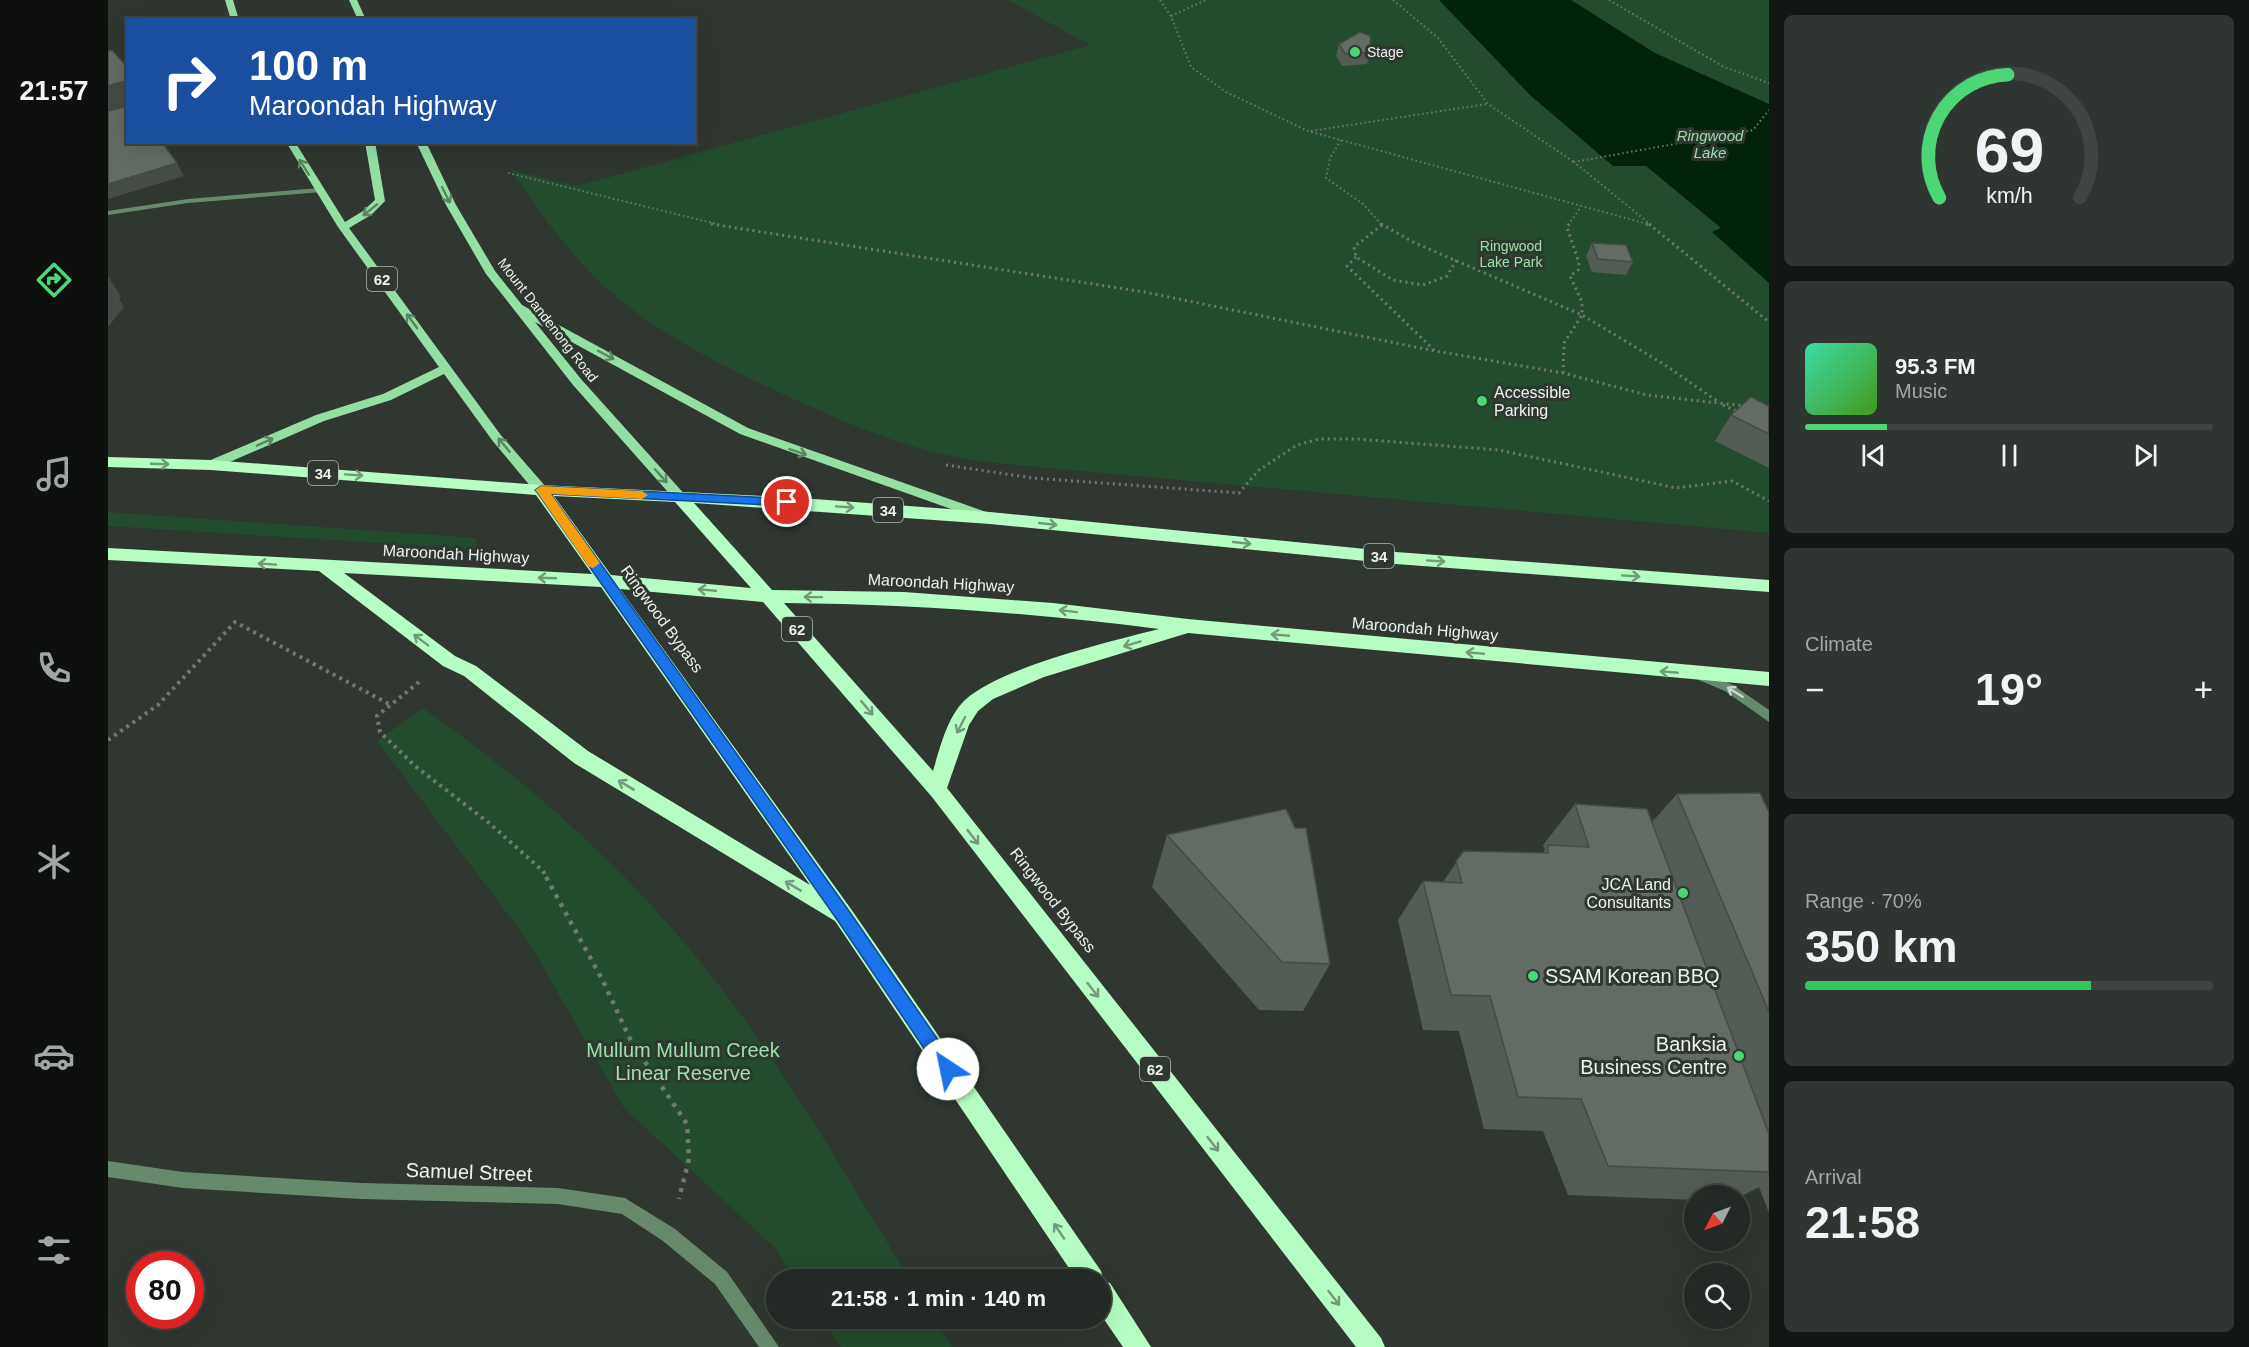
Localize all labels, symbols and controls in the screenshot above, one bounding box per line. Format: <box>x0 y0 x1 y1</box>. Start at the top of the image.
icon: right <box>150 42 228 120</box>
text: 100 m <box>249 42 368 89</box>
place label: Stage <box>1367 44 1404 60</box>
marker: Stage <box>1348 45 1362 59</box>
text: 21:57 <box>19 76 89 106</box>
text: Maroondah Highway <box>249 91 497 121</box>
text: 69 <box>1974 116 2044 185</box>
water label: Ringwood Lake <box>1677 127 1744 161</box>
one-way arrow <box>297 159 309 176</box>
text: km/h <box>1986 184 2032 208</box>
one-way arrow <box>441 186 453 204</box>
one-way arrow <box>362 204 378 217</box>
park label: Ringwood Lake Park <box>1479 238 1544 270</box>
street label: Mount Dandenong Road <box>495 255 601 385</box>
icon: directions <box>33 259 75 301</box>
road number: 62 <box>367 267 397 291</box>
one-way arrow <box>406 313 418 329</box>
one-way arrow <box>596 349 614 361</box>
text: 95.3 FM <box>1895 354 1976 379</box>
text: Music <box>1895 380 1947 402</box>
place label: Accessible Parking <box>1494 384 1571 419</box>
marker: Accessible Parking <box>1475 394 1489 408</box>
one-way arrow <box>255 436 274 447</box>
one-way arrow <box>497 437 510 453</box>
icon: previous <box>1857 439 1890 472</box>
icon: pause <box>1993 439 2026 472</box>
icon: next <box>2129 439 2162 472</box>
one-way arrow <box>788 448 807 459</box>
icon: music <box>33 453 75 495</box>
one-way arrow <box>149 458 169 469</box>
road number: 34 <box>308 461 338 485</box>
one-way arrow <box>654 468 668 483</box>
one-way arrow <box>343 470 363 481</box>
pin <box>761 476 812 527</box>
icon: arrive <box>770 485 803 518</box>
road number: 34 <box>873 498 903 522</box>
one-way arrow <box>834 501 854 512</box>
one-way arrow <box>1038 518 1058 529</box>
one-way arrow <box>1232 538 1252 549</box>
street label: Maroondah Highway <box>382 542 530 566</box>
road number: 34 <box>1364 544 1394 568</box>
one-way arrow <box>1426 556 1446 567</box>
one-way arrow <box>258 558 277 569</box>
street label: Ringwood Bypass <box>617 562 707 676</box>
one-way arrow <box>1620 570 1640 581</box>
street label: Maroondah Highway <box>867 571 1015 595</box>
one-way arrow <box>537 573 557 584</box>
one-way arrow <box>697 584 717 595</box>
one-way arrow <box>804 591 824 603</box>
one-way arrow <box>1058 605 1078 616</box>
street label: Maroondah Highway <box>1351 614 1499 644</box>
road number: 62 <box>782 617 812 641</box>
one-way arrow <box>1271 629 1291 640</box>
one-way arrow <box>413 633 429 646</box>
text: Climate <box>1805 633 1873 655</box>
one-way arrow <box>1123 639 1142 650</box>
icon: phone <box>33 647 75 689</box>
one-way arrow <box>1465 647 1485 658</box>
text: 19° <box>1975 664 2043 715</box>
one-way arrow <box>1659 666 1679 677</box>
text: − <box>1805 671 1824 708</box>
text: + <box>2194 671 2213 708</box>
one-way arrow <box>1727 686 1744 698</box>
one-way arrow <box>860 700 874 715</box>
one-way arrow <box>955 715 966 733</box>
one-way arrow <box>618 779 635 791</box>
one-way arrow <box>967 828 980 844</box>
icon: climate <box>33 841 75 883</box>
street label: Ringwood Bypass <box>1007 844 1099 956</box>
place label: JCA Land Consultants <box>1587 876 1671 911</box>
one-way arrow <box>785 879 802 891</box>
marker: JCA Land Consultants <box>1676 886 1690 900</box>
text: Range · 70% <box>1805 890 1922 912</box>
text: 350 km <box>1805 921 1958 972</box>
place label: SSAM Korean BBQ <box>1545 965 1720 987</box>
marker: SSAM Korean BBQ <box>1526 969 1540 983</box>
one-way arrow <box>1087 982 1100 998</box>
place label: Banksia Business Centre <box>1580 1033 1728 1078</box>
icon: car <box>33 1035 75 1077</box>
position arrow <box>916 1037 980 1101</box>
park label: Mullum Mullum Creek Linear Reserve <box>586 1039 781 1084</box>
marker: Banksia Business Centre <box>1732 1049 1746 1063</box>
road number: 62 <box>1140 1057 1170 1081</box>
one-way arrow <box>1207 1136 1220 1152</box>
street label: Samuel Street <box>405 1159 533 1185</box>
text: Arrival <box>1805 1166 1862 1188</box>
north arrow <box>1684 1185 1750 1251</box>
map controls <box>1684 1185 1750 1329</box>
text: 21:58 <box>1805 1197 1920 1248</box>
one-way arrow <box>1053 1224 1065 1240</box>
icon: filters <box>33 1229 75 1271</box>
speed limit sign: 80 <box>126 1251 204 1329</box>
button: search <box>1684 1263 1750 1329</box>
text: 21:58 · 1 min · 140 m <box>831 1286 1046 1311</box>
one-way arrow <box>1327 1289 1340 1305</box>

